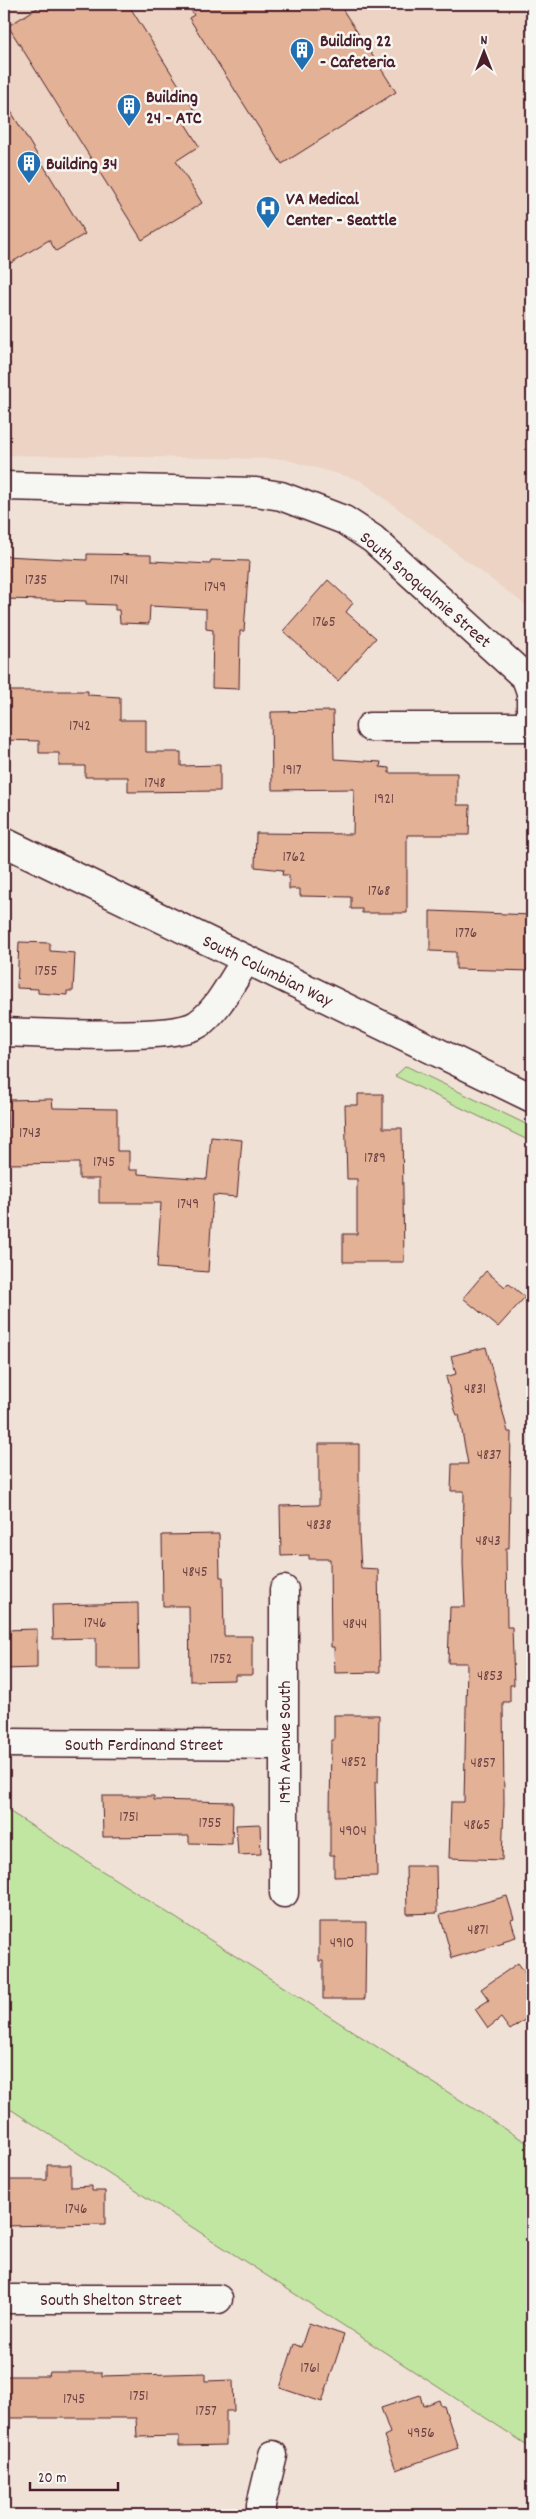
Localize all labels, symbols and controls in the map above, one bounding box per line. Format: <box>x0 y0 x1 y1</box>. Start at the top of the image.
north arrow <box>458 28 508 78</box>
place label: Building 22 - Cafeteria <box>320 30 395 76</box>
text: N <box>481 31 488 51</box>
building icon: Building 22 - Cafeteria <box>289 37 315 71</box>
place label: Building 24 - ATC <box>146 86 202 132</box>
building icon: Building 24 - ATC <box>116 93 142 127</box>
building icon: Building 34 <box>16 150 42 184</box>
place label: Building 34 <box>46 153 117 178</box>
place label: VA Medical Center - Seattle <box>286 188 397 234</box>
hospital icon: VA Medical Center - Seattle <box>255 195 281 229</box>
street label: South Snoqualmie Street <box>353 527 496 655</box>
house number: 1735 <box>25 570 47 592</box>
house number: 1741 <box>110 570 128 592</box>
house number: 1749 <box>204 577 226 599</box>
house number: 1765 <box>312 612 336 634</box>
house number: 1742 <box>69 716 91 738</box>
house number: 1917 <box>282 760 302 782</box>
house number: 1748 <box>144 773 166 795</box>
house number: 1921 <box>374 789 394 811</box>
house number: 1762 <box>283 847 305 869</box>
house number: 1768 <box>368 881 390 903</box>
house number: 1776 <box>455 923 477 945</box>
street label: South Columbian Way <box>198 930 337 1015</box>
house number: 1755 <box>35 961 58 983</box>
house number: 1743 <box>19 1123 41 1145</box>
house number: 1789 <box>364 1148 386 1170</box>
house number: 1745 <box>93 1152 115 1174</box>
house number: 1749 <box>177 1194 199 1216</box>
house number: 4831 <box>464 1379 486 1401</box>
house number: 4837 <box>477 1445 502 1467</box>
house number: 4838 <box>307 1515 331 1537</box>
house number: 4843 <box>475 1531 501 1553</box>
house number: 4845 <box>182 1562 208 1584</box>
house number: 1746 <box>84 1613 106 1635</box>
house number: 4844 <box>343 1614 367 1636</box>
house number: 1752 <box>210 1649 232 1671</box>
house number: 4853 <box>477 1666 503 1688</box>
street label: 19th Avenue South <box>274 1680 299 1804</box>
street label: South Ferdinand Street <box>65 1734 224 1759</box>
house number: 4852 <box>341 1752 367 1774</box>
house number: 4857 <box>471 1753 496 1775</box>
house number: 1751 <box>119 1807 139 1829</box>
house number: 1755 <box>199 1813 222 1835</box>
house number: 4865 <box>464 1815 490 1837</box>
house number: 4904 <box>339 1821 367 1843</box>
house number: 4871 <box>467 1920 489 1942</box>
house number: 4910 <box>330 1933 354 1955</box>
house number: 1746 <box>65 2199 87 2221</box>
street label: South Shelton Street <box>40 2289 182 2314</box>
house number: 1761 <box>300 2358 320 2380</box>
house number: 1751 <box>129 2386 149 2408</box>
house number: 1745 <box>63 2389 85 2411</box>
house number: 1757 <box>195 2401 217 2423</box>
house number: 4956 <box>407 2423 435 2445</box>
scale bar <box>30 2459 118 2491</box>
text: 20 m <box>38 2468 66 2490</box>

